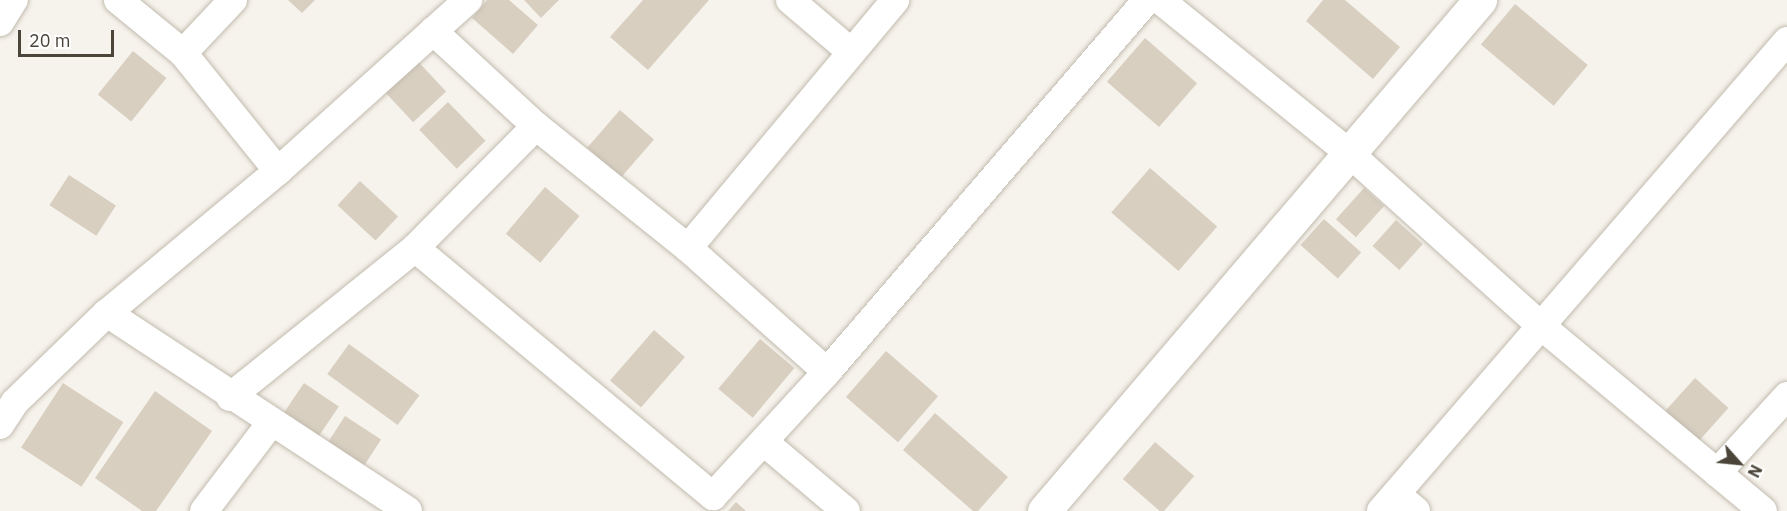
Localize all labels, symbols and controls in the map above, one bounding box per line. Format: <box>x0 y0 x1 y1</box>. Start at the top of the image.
scale bar <box>21 18 117 56</box>
text: 20 m <box>29 29 71 52</box>
north arrow <box>1709 433 1769 493</box>
text: N <box>1743 461 1767 481</box>

